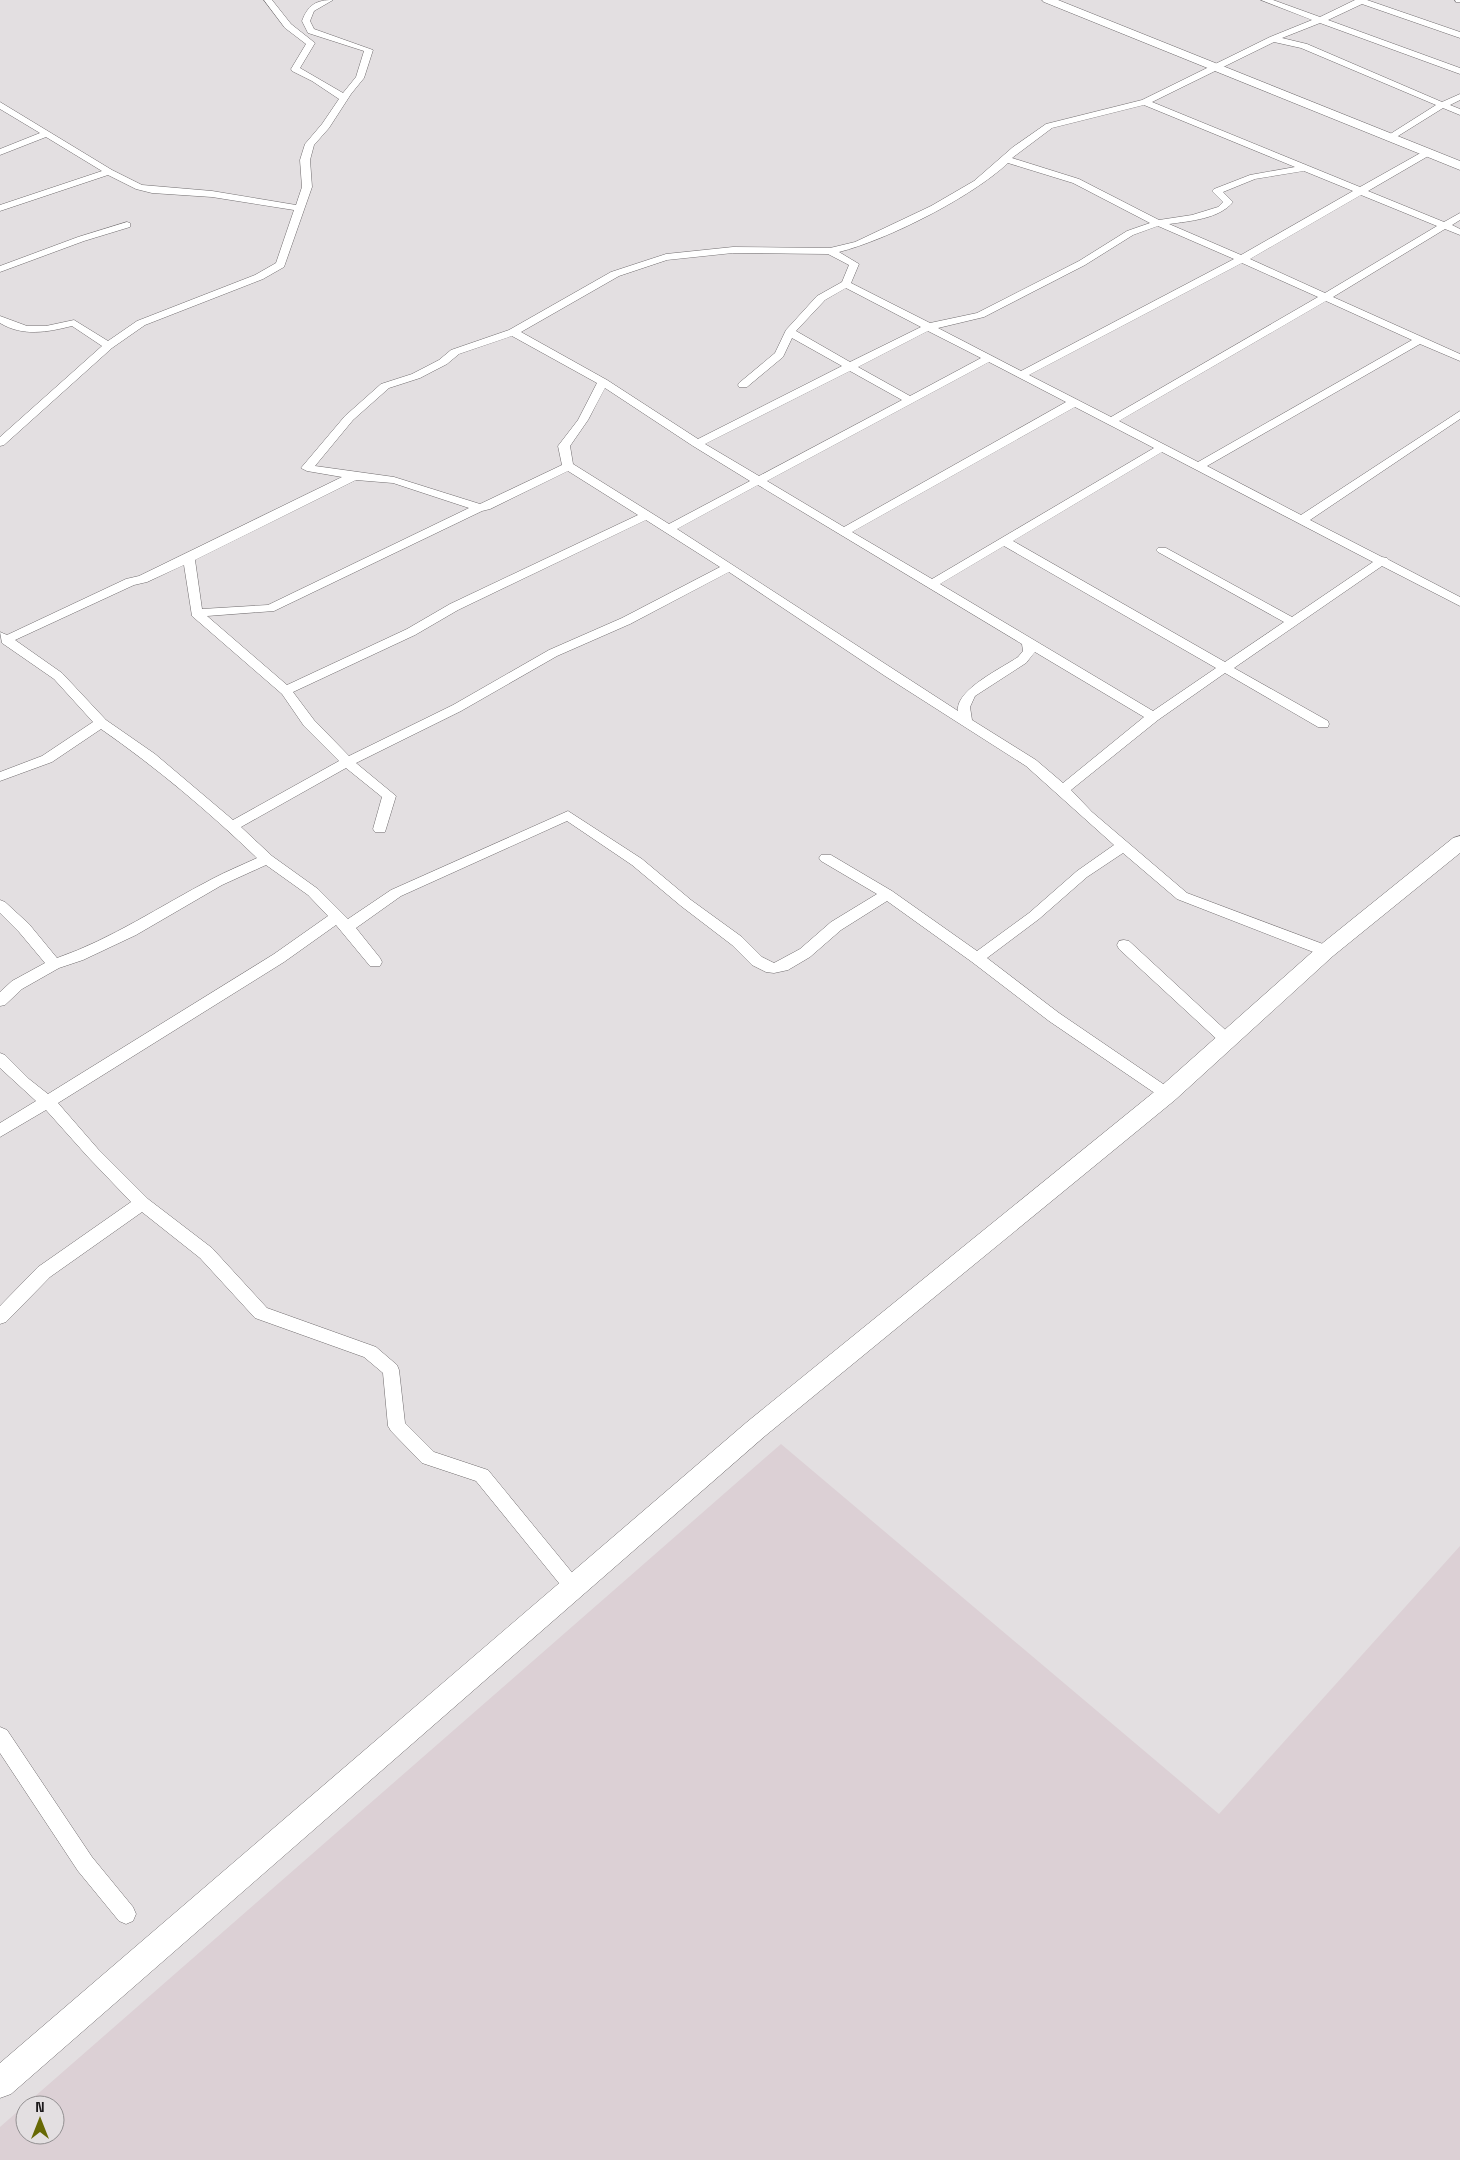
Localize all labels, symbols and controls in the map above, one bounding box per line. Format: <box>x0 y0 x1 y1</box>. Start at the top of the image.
north arrow <box>15 2095 65 2145</box>
text: N <box>35 2098 45 2116</box>

